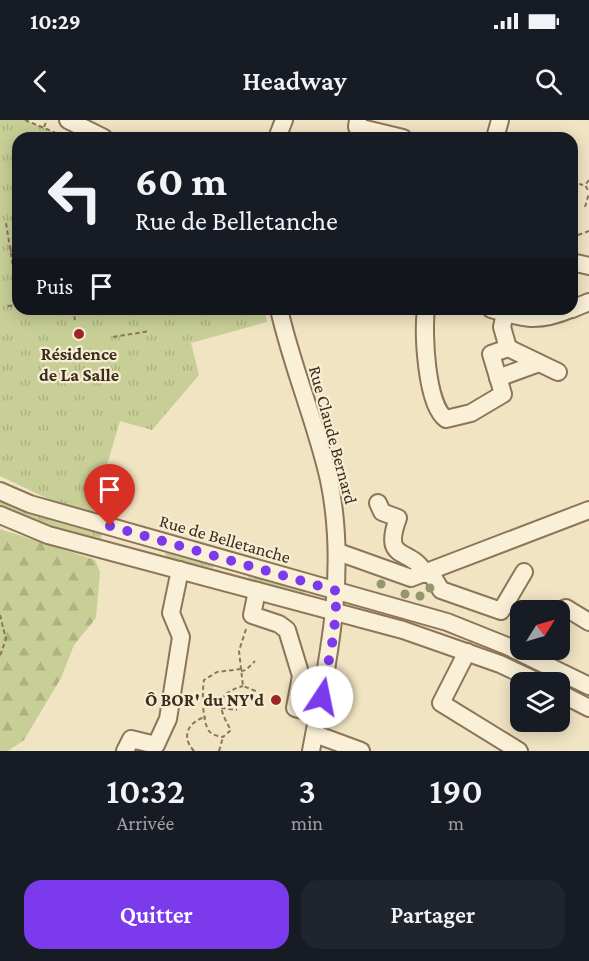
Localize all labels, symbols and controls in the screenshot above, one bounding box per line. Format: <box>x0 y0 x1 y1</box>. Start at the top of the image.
text: 10:29 <box>30 9 81 34</box>
icon: back <box>24 65 57 98</box>
icon: search <box>532 65 565 98</box>
text: Headway <box>242 66 347 96</box>
icon: left <box>36 156 114 234</box>
text: 60 m <box>135 157 227 204</box>
text: Rue de Belletanche <box>135 206 338 236</box>
icon: arrive <box>85 270 118 303</box>
text: Puis <box>36 274 73 299</box>
marker: Résidence de La Salle <box>72 327 86 341</box>
place label: Résidence de La Salle <box>39 344 119 385</box>
street label: Rue Claude Bernard <box>305 364 361 507</box>
pin <box>84 464 135 526</box>
icon: arrive <box>93 473 126 506</box>
street label: Rue de Belletanche <box>157 511 293 567</box>
north arrow <box>510 600 570 660</box>
map controls <box>510 600 570 732</box>
position arrow <box>290 665 354 729</box>
button: layers <box>510 672 570 732</box>
place label: Ô BOR' du NY'd <box>145 690 264 710</box>
marker: Ô BOR' du NY'd <box>269 693 283 707</box>
text: 10:32 <box>106 771 185 811</box>
text: 3 <box>298 771 316 811</box>
text: 190 <box>429 771 483 811</box>
text: Arrivée <box>117 812 174 834</box>
text: min <box>291 812 323 834</box>
text: m <box>448 812 464 834</box>
button: Quitter <box>24 880 289 949</box>
button: Partager <box>301 880 565 949</box>

